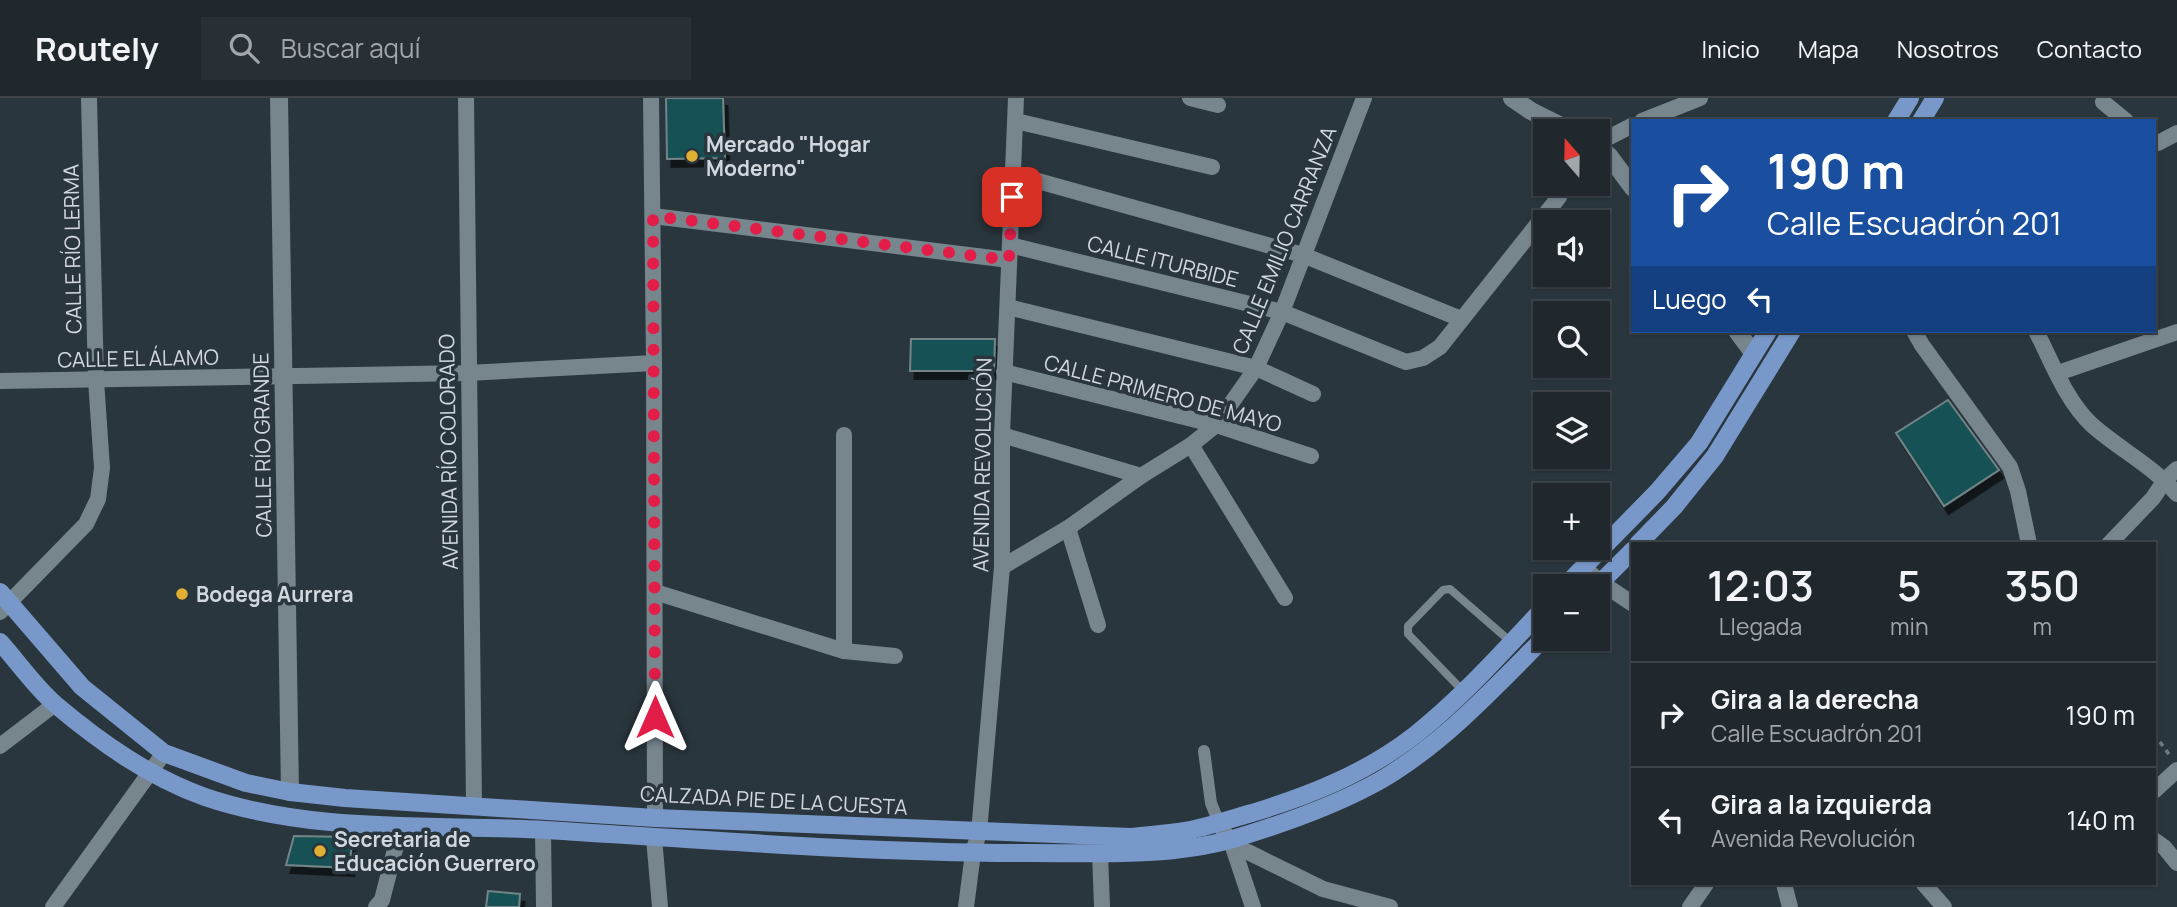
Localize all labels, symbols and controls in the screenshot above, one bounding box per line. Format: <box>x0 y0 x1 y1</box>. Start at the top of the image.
search box <box>201 17 691 80</box>
text: Routely <box>35 26 159 71</box>
icon: search <box>225 29 263 67</box>
text: Buscar aquí <box>281 30 421 66</box>
text: Inicio <box>1702 32 1760 65</box>
text: Mapa <box>1798 32 1859 65</box>
text: Nosotros <box>1897 32 1999 65</box>
text: Contacto <box>2037 32 2142 65</box>
north arrow <box>1533 119 1610 196</box>
map controls <box>1533 119 1610 651</box>
street label: CALLE EMILIO CARRANZA <box>1225 122 1343 358</box>
place label: Mercado "Hogar Moderno" <box>706 130 870 182</box>
text: 190 m <box>1767 137 1905 204</box>
icon: right <box>1652 147 1743 238</box>
marker: Mercado "Hogar Moderno" <box>684 148 700 164</box>
street label: CALLE RÍO LERMA <box>57 164 87 334</box>
pin <box>982 167 1042 227</box>
icon: arrive <box>993 178 1031 216</box>
text: Calle Escuadrón 201 <box>1767 201 2062 245</box>
button: sound <box>1533 210 1610 287</box>
street label: CALLE ITURBIDE <box>1085 229 1241 293</box>
icon: left <box>1741 280 1779 318</box>
text: Luego <box>1652 281 1727 317</box>
button: search <box>1533 301 1610 378</box>
street label: AVENIDA RÍO COLORADO <box>432 334 464 570</box>
street label: CALLE EL ÁLAMO <box>57 343 219 373</box>
street label: CALLE PRIMERO DE MAYO <box>1041 348 1285 438</box>
street label: CALLE RÍO GRANDE <box>246 352 278 538</box>
street label: AVENIDA REVOLUCIÓN <box>966 357 998 573</box>
button: layers <box>1533 392 1610 469</box>
button: + <box>1533 483 1610 560</box>
text: 12:03 <box>1707 556 1814 614</box>
text: 5 <box>1897 556 1922 614</box>
text: 350 <box>2005 556 2080 614</box>
button: − <box>1533 574 1610 651</box>
place label: Bodega Aurrera <box>196 580 354 608</box>
marker: Bodega Aurrera <box>174 586 190 602</box>
text: Llegada <box>1719 610 1802 642</box>
text: min <box>1890 610 1929 642</box>
text: m <box>2033 610 2052 642</box>
position arrow <box>618 680 692 754</box>
text: Gira a la derecha <box>1711 681 1919 717</box>
icon: right <box>1652 696 1690 734</box>
text: 190 m <box>2066 697 2135 733</box>
text: Calle Escuadrón 201 <box>1711 717 1923 749</box>
street label: CALZADA PIE DE LA CUESTA <box>640 779 908 821</box>
text: Gira a la izquierda <box>1711 786 1932 822</box>
icon: left <box>1652 801 1690 839</box>
text: 140 m <box>2066 802 2135 838</box>
text: Avenida Revolución <box>1711 822 1915 854</box>
place label: Secretaria de Educación Guerrero <box>334 825 536 877</box>
marker: Secretaria de Educación Guerrero <box>312 843 328 859</box>

